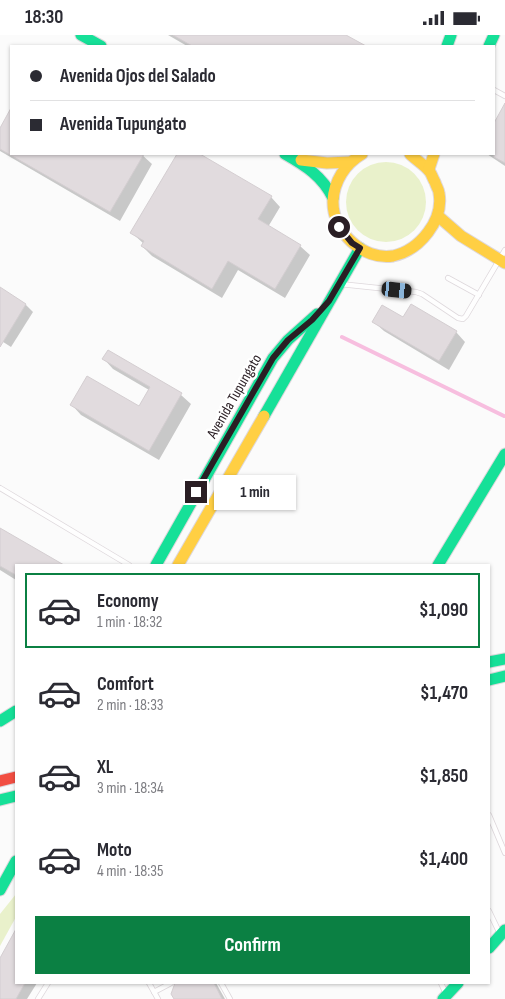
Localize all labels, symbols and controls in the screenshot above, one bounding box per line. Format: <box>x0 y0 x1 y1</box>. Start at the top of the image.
text: 18:30 <box>25 6 63 29</box>
text: Avenida Ojos del Salado <box>60 65 216 88</box>
text: Avenida Tupungato <box>60 113 186 136</box>
route start <box>328 216 350 238</box>
car <box>381 281 412 299</box>
street label: Avenida Tupungato <box>202 351 266 443</box>
callout: 1 min <box>214 475 296 509</box>
route end <box>185 481 207 503</box>
text: 1 min <box>240 483 270 502</box>
icon: car <box>37 588 82 633</box>
text: Economy <box>97 590 159 613</box>
text: $1,090 <box>419 599 468 622</box>
text: 1 min · 18:32 <box>97 613 162 632</box>
icon: car <box>37 671 82 716</box>
text: Comfort <box>97 673 154 696</box>
text: $1,470 <box>420 682 468 705</box>
text: 2 min · 18:33 <box>97 696 164 715</box>
icon: car <box>37 754 82 799</box>
text: XL <box>97 756 113 779</box>
text: $1,850 <box>420 765 468 788</box>
text: 3 min · 18:34 <box>97 779 164 798</box>
icon: car <box>37 837 82 882</box>
text: Moto <box>97 839 132 862</box>
text: $1,400 <box>419 848 468 871</box>
text: 4 min · 18:35 <box>97 862 163 881</box>
button: Confirm <box>35 916 470 974</box>

